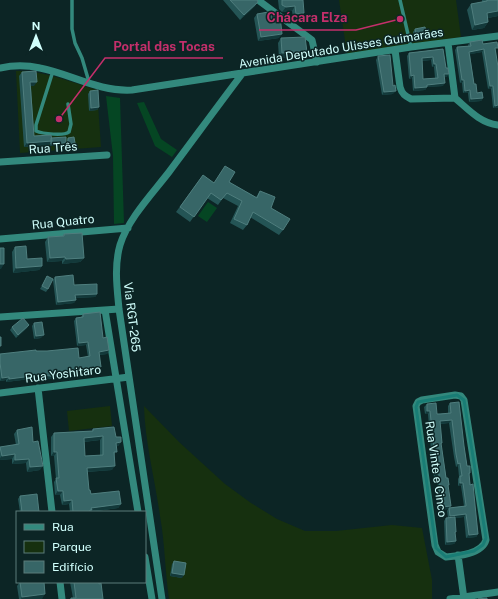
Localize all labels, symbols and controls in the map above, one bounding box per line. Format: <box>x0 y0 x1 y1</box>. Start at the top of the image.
callout: Chácara Elza <box>259 5 356 30</box>
text: Chácara Elza <box>267 10 347 25</box>
north arrow <box>16 16 56 56</box>
text: N <box>32 20 40 32</box>
street label: Avenida Deputado Ulisses Guimarães <box>238 25 444 71</box>
callout: Portal das Tocas <box>105 33 223 58</box>
text: Portal das Tocas <box>113 39 215 54</box>
street label: Rua Três <box>28 139 78 157</box>
street label: Rua Quatro <box>31 212 95 232</box>
street label: Via RGT-265 <box>121 281 143 353</box>
street label: Rua Yoshitaro <box>24 362 102 386</box>
street label: Rua Vinte e Cinco <box>422 420 450 518</box>
legend <box>16 511 146 583</box>
text: Rua <box>52 520 74 534</box>
text: Parque <box>52 540 92 554</box>
text: Edifício <box>52 560 94 574</box>

